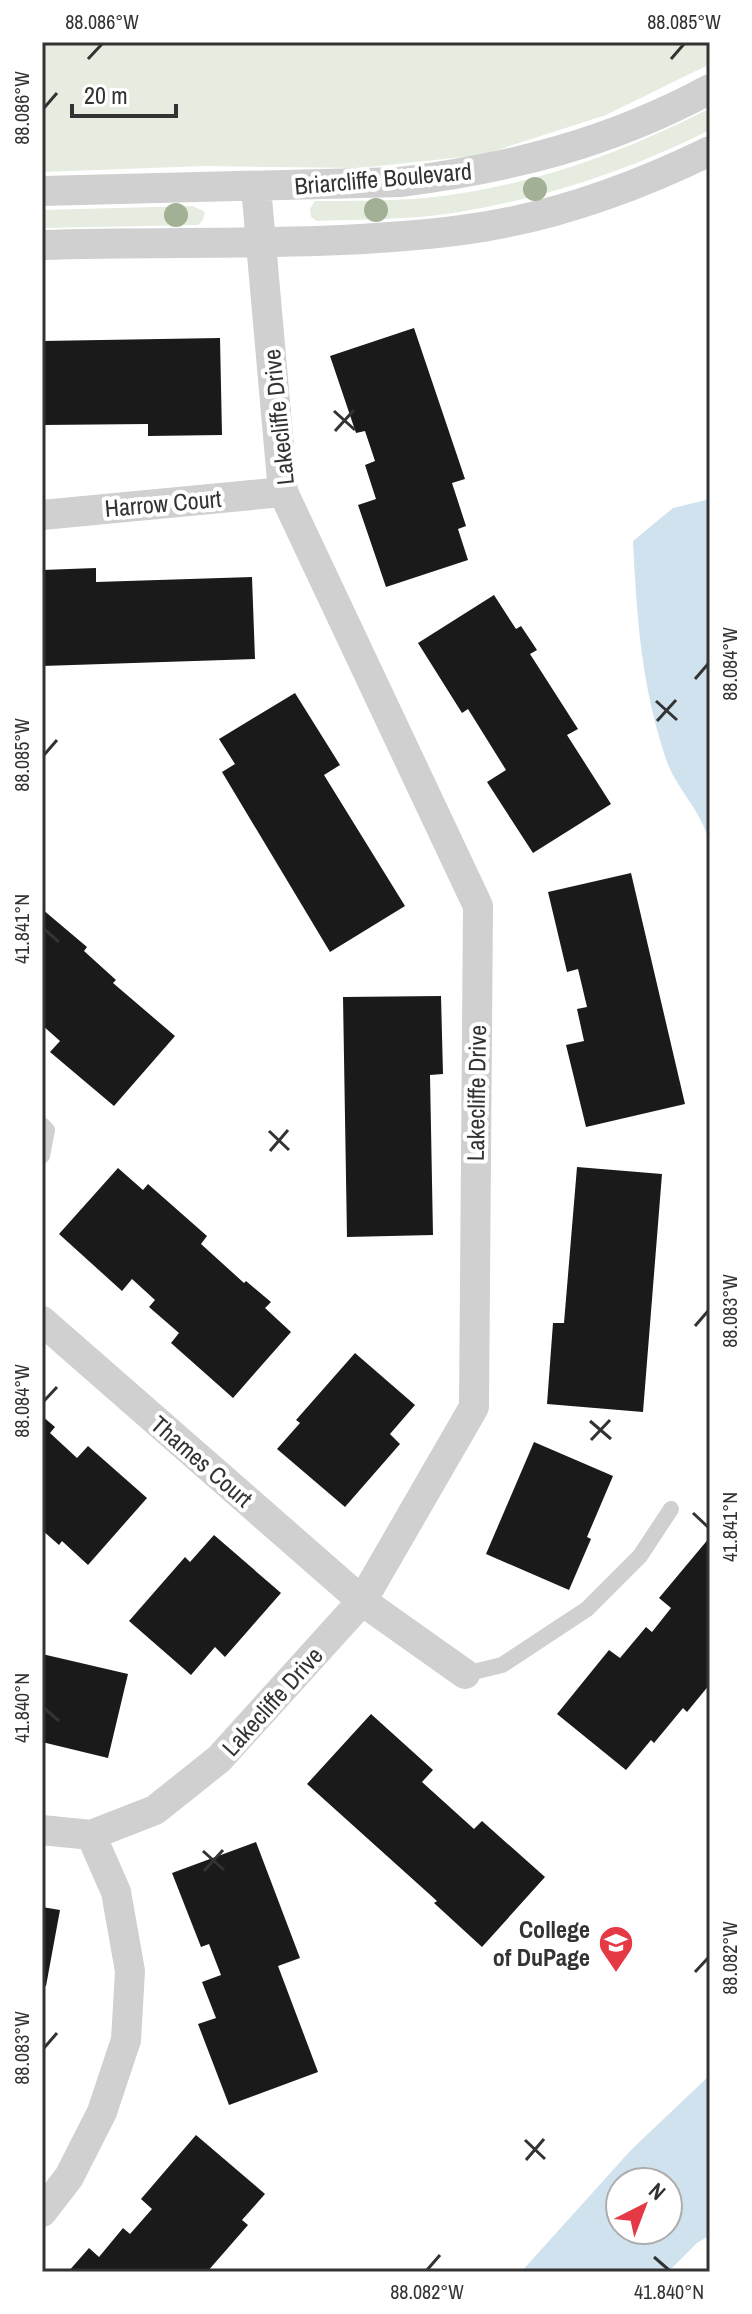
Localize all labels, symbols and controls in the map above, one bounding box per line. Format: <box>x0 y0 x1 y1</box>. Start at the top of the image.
text: 88.086°W <box>65 8 139 35</box>
text: 88.085°W <box>647 8 721 35</box>
scale bar <box>72 68 176 118</box>
text: 88.086°W <box>8 71 35 145</box>
text: 20 m <box>84 79 128 111</box>
street label: Briarcliffe Boulevard <box>293 154 473 202</box>
street label: Lakecliffe Drive <box>255 347 301 487</box>
street label: Harrow Court <box>103 482 223 524</box>
text: 88.084°W <box>716 627 743 701</box>
text: 88.085°W <box>8 718 35 792</box>
text: 41.841°N <box>8 894 35 964</box>
street label: Lakecliffe Drive <box>459 1025 493 1161</box>
text: 88.083°W <box>716 1274 743 1348</box>
text: 88.084°W <box>8 1364 35 1438</box>
street label: Thames Court <box>144 1408 260 1514</box>
text: 41.841°N <box>716 1492 743 1562</box>
street label: Lakecliffe Drive <box>214 1640 330 1762</box>
text: 41.840°N <box>8 1673 35 1743</box>
place label: College of DuPage <box>493 1913 590 1973</box>
text: 88.082°W <box>716 1921 743 1995</box>
school or university icon: College of DuPage <box>597 1924 635 1974</box>
text: 88.083°W <box>8 2011 35 2085</box>
north arrow <box>604 2166 684 2246</box>
text: N <box>643 2176 672 2207</box>
text: 88.082°W <box>390 2278 464 2305</box>
text: 41.840°N <box>634 2278 704 2305</box>

